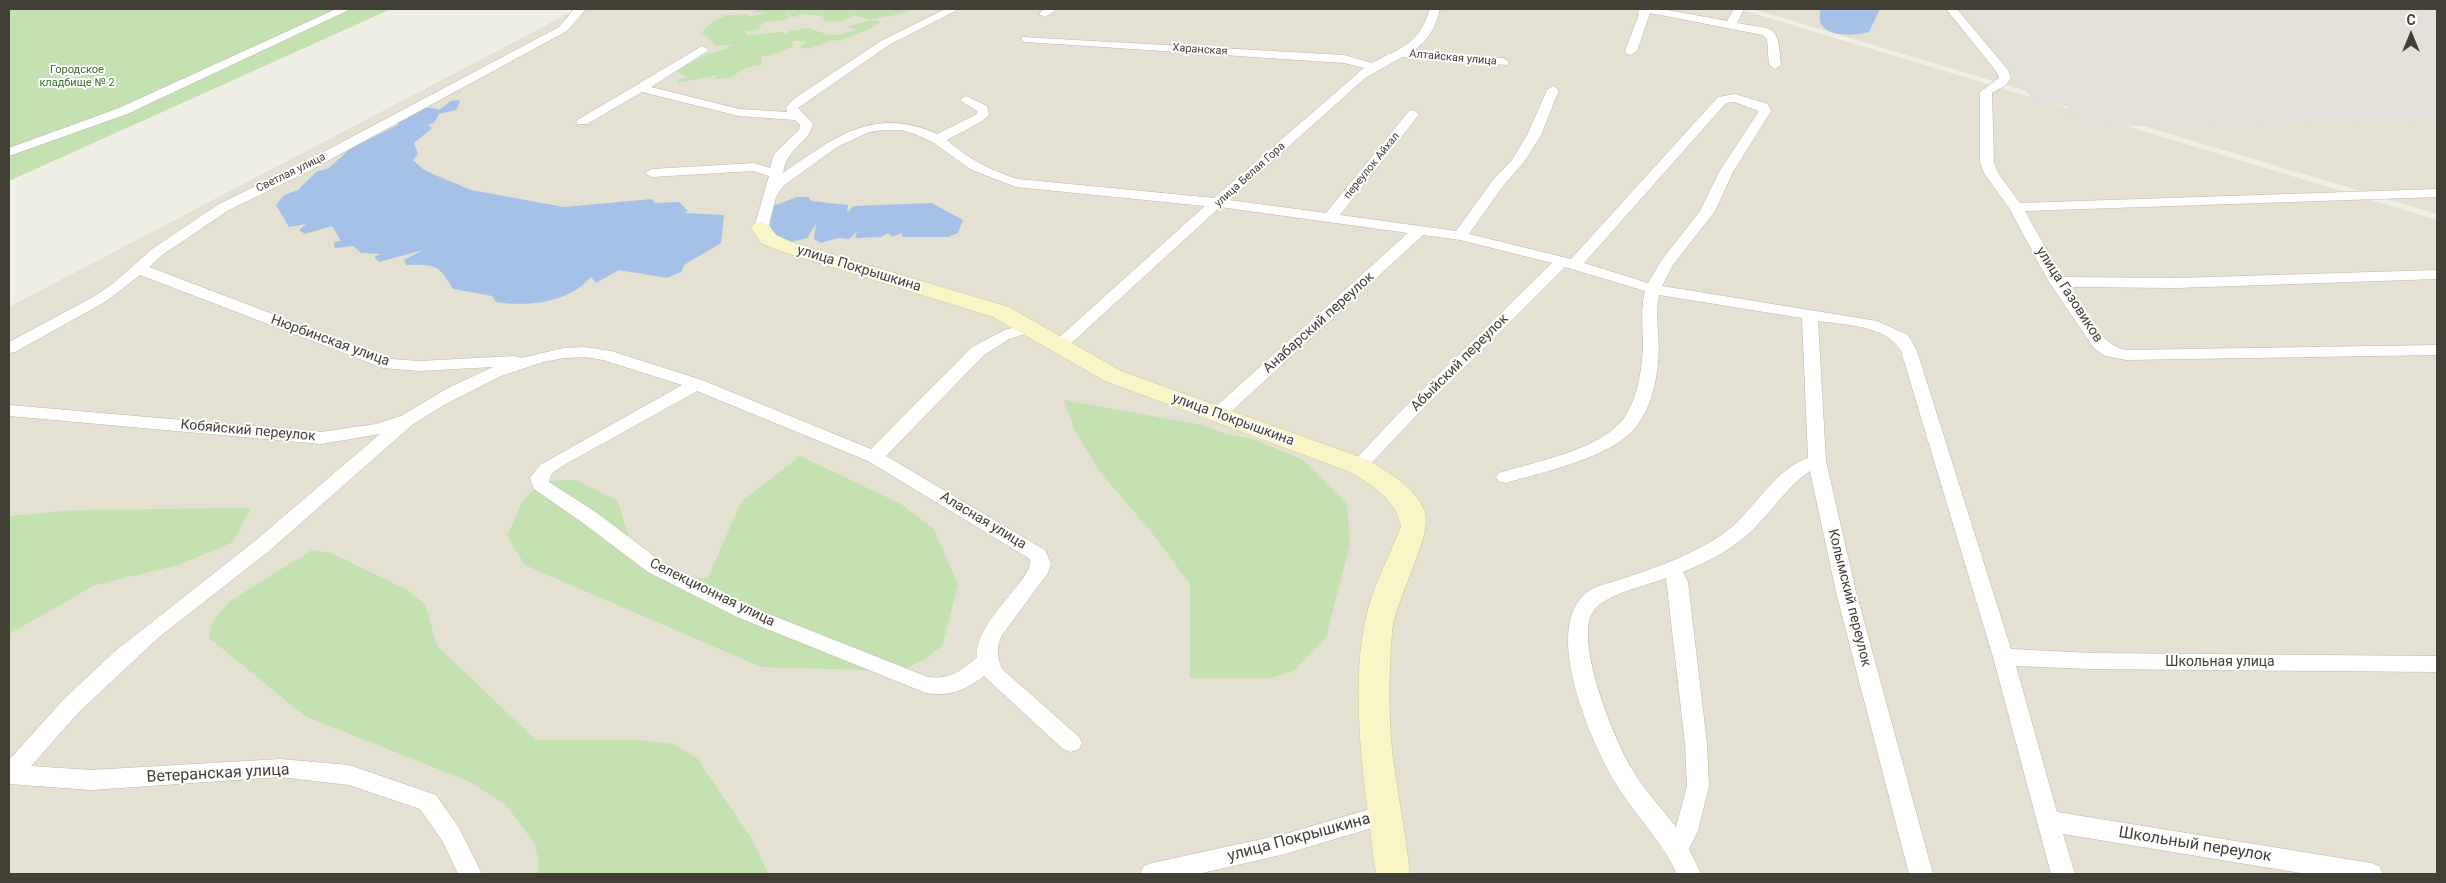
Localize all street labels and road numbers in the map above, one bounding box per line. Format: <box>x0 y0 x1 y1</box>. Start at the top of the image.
street label: Харанская <box>1172 41 1228 59</box>
street label: Алтайская улица <box>1409 48 1497 68</box>
street label: переулок Айхал <box>1341 130 1403 202</box>
street label: улица Белая Гора <box>1212 140 1288 210</box>
street label: Светлая улица <box>254 151 328 195</box>
street label: улица Покрышкина <box>795 242 923 296</box>
street label: улица Газовиков <box>2032 244 2106 346</box>
street label: Анабарский переулок <box>1260 269 1378 377</box>
street label: Абыйский переулок <box>1408 311 1512 415</box>
street label: Нюрбинская улица <box>268 312 392 370</box>
street label: улица Покрышкина <box>1170 390 1296 450</box>
street label: Кобяйский переулок <box>180 417 316 445</box>
street label: Аласная улица <box>937 489 1029 553</box>
street label: Колымский переулок <box>1824 527 1874 669</box>
street label: Селекционная улица <box>647 555 777 631</box>
street label: Школьная улица <box>2165 654 2275 670</box>
street label: Ветеранская улица <box>146 761 290 787</box>
street label: улица Покрышкина <box>1225 810 1373 866</box>
street label: Школьный переулок <box>2117 823 2273 867</box>

